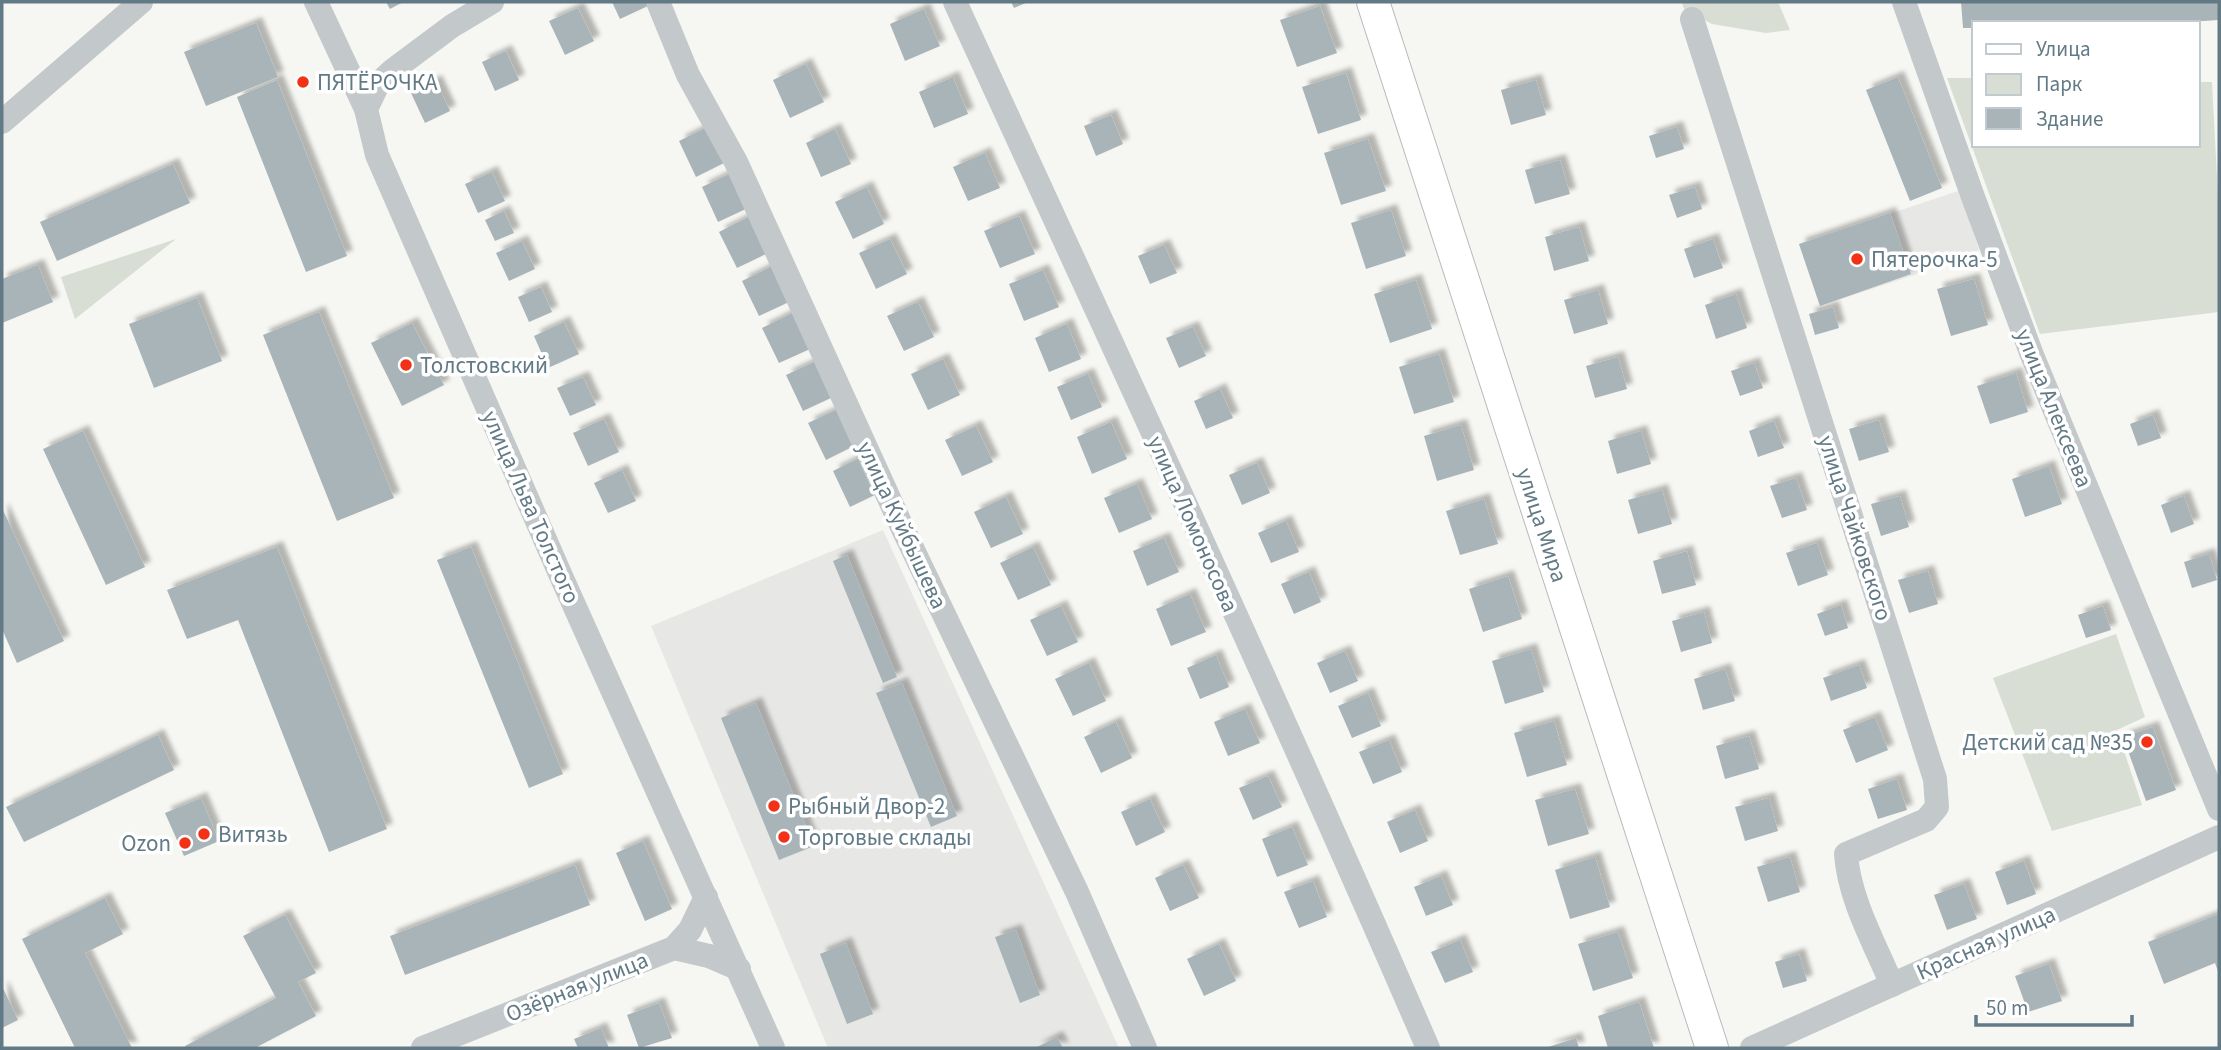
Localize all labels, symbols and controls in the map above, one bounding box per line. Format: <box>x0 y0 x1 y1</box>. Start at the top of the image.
legend <box>1972 21 2200 147</box>
text: Улица <box>2036 34 2091 64</box>
place label: ПЯТЁРОЧКА <box>317 66 438 99</box>
text: Парк <box>2036 69 2083 99</box>
marker: ПЯТЁРОЧКА <box>295 74 311 90</box>
text: Здание <box>2036 104 2104 134</box>
place label: Пятерочка-5 <box>1871 243 1998 276</box>
marker: Пятерочка-5 <box>1849 251 1865 267</box>
street label: улица Алексеева <box>2007 324 2101 492</box>
place label: Толстовский <box>420 349 548 382</box>
marker: Толстовский <box>398 357 414 373</box>
street label: улица Льва Толстого <box>474 405 588 609</box>
street label: улица Ломоносова <box>1139 430 1247 618</box>
street label: улица Чайковского <box>1809 431 1901 625</box>
street label: улица Куйбышева <box>849 436 955 614</box>
street label: улица Мира <box>1508 463 1576 587</box>
place label: Детский сад №35 <box>1962 726 2133 759</box>
marker: Детский сад №35 <box>2139 734 2155 750</box>
place label: Рыбный Двор-2 <box>788 790 946 823</box>
marker: Рыбный Двор-2 <box>766 798 782 814</box>
place label: Витязь <box>218 818 288 851</box>
place label: Торговые склады <box>798 821 972 854</box>
marker: Витязь <box>196 826 212 842</box>
place label: Ozon <box>121 827 171 860</box>
marker: Торговые склады <box>776 829 792 845</box>
marker: Ozon <box>177 835 193 851</box>
street label: Красная улица <box>1911 898 2061 988</box>
street label: Озёрная улица <box>501 943 653 1031</box>
scale bar <box>1976 984 2132 1028</box>
text: 50 m <box>1986 993 2028 1023</box>

